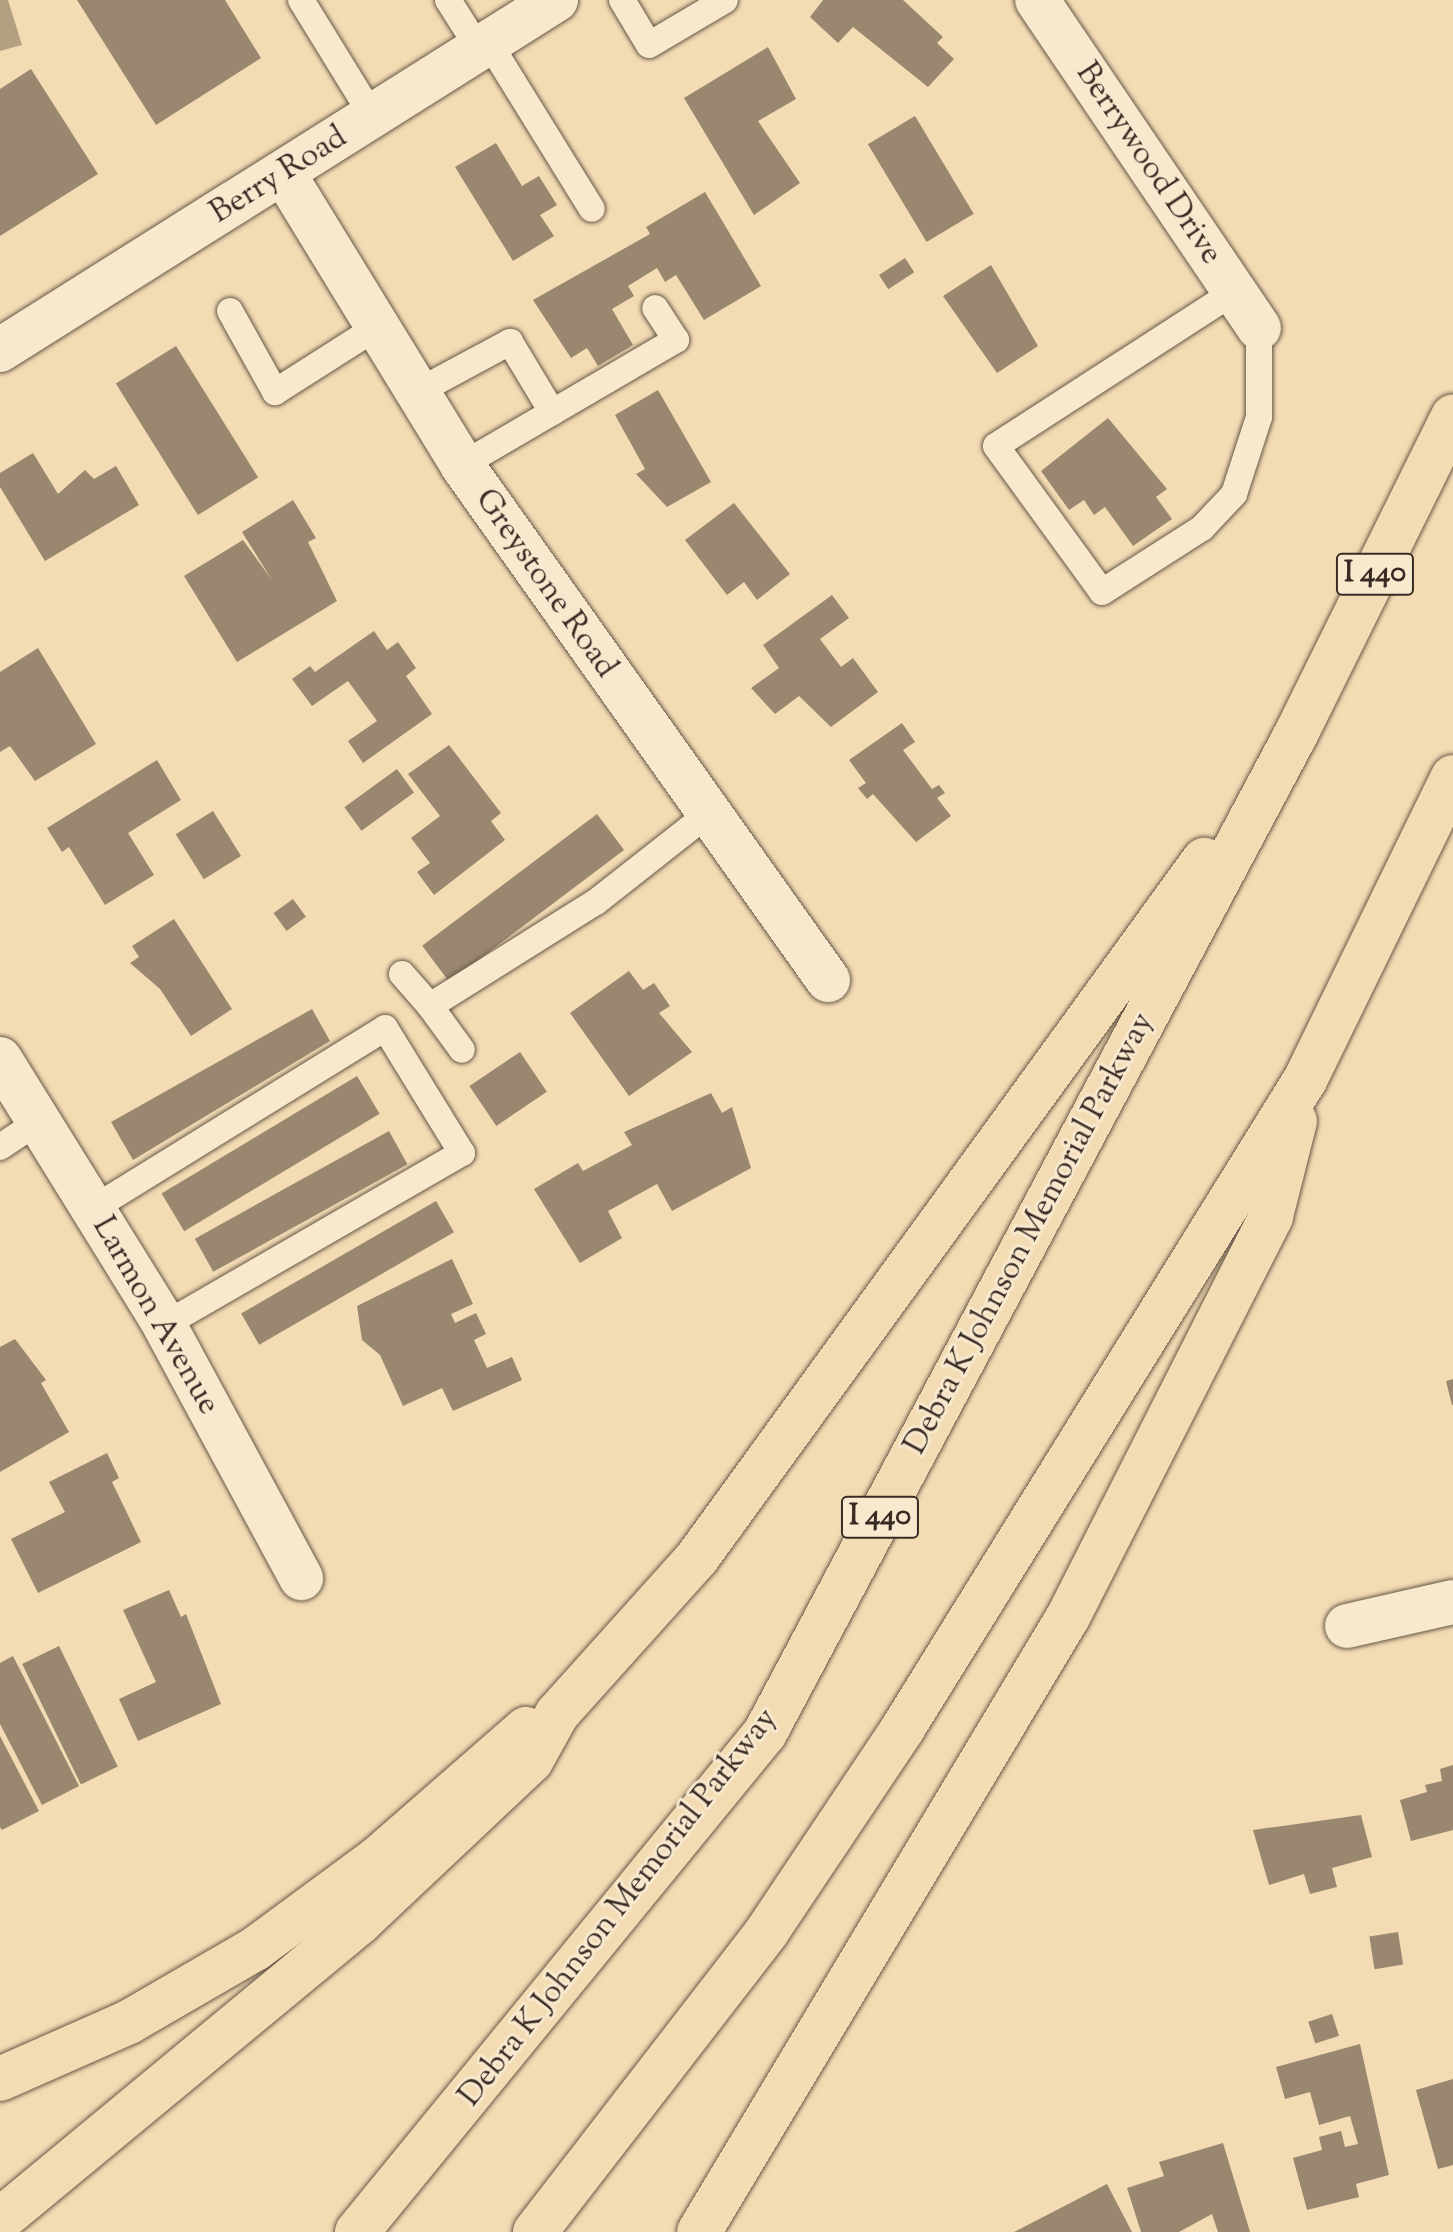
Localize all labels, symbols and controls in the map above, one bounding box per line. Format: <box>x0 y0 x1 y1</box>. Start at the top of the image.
street label: Berrywood Drive <box>1066 56 1230 272</box>
street label: Berry Road <box>204 119 354 233</box>
street label: Greystone Road <box>466 482 624 686</box>
road number: I 440 <box>1335 548 1415 600</box>
street label: Debra K Johnson Memorial Parkway <box>897 1006 1163 1462</box>
street label: Larmon Avenue <box>83 1210 227 1422</box>
road number: I 440 <box>840 1491 920 1543</box>
street label: Debra K Johnson Memorial Parkway <box>452 1701 786 2115</box>

